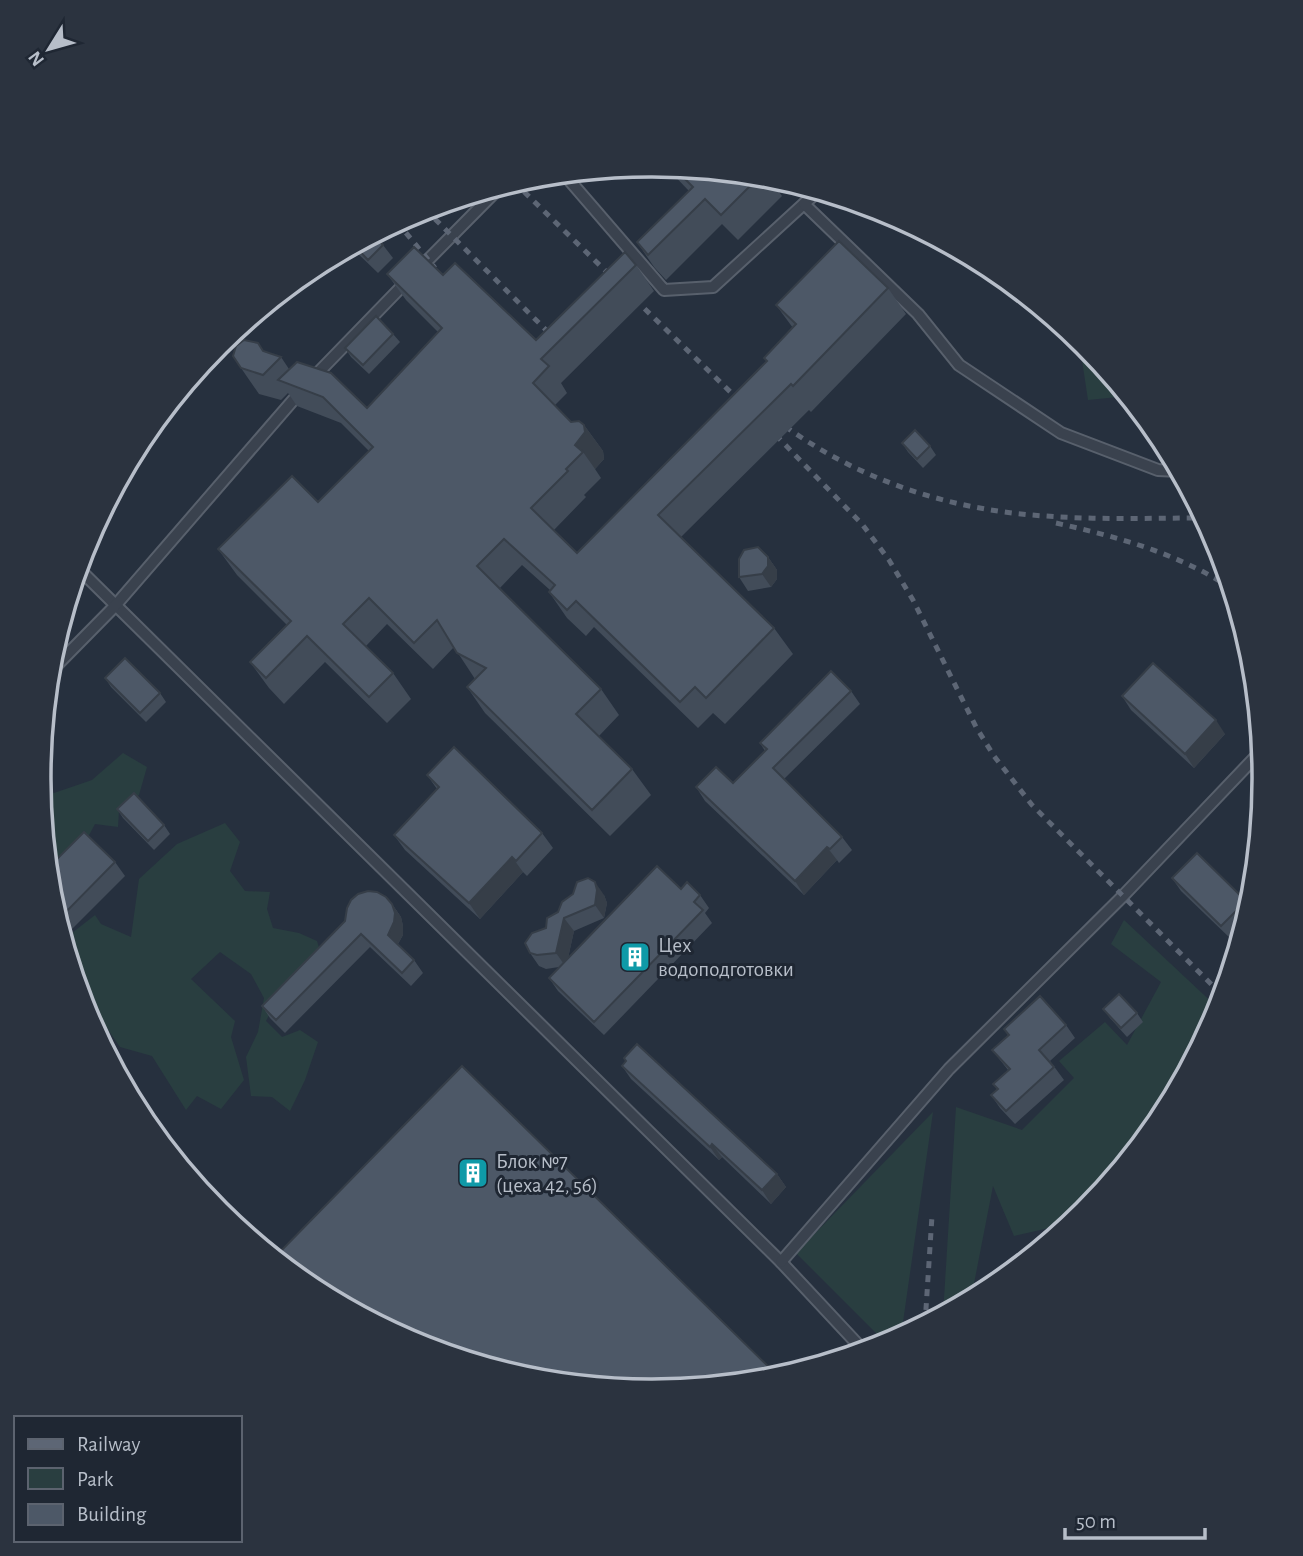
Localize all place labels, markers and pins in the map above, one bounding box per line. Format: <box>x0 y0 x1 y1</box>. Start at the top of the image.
place label: Цех водоподготовки <box>658 935 794 980</box>
building icon: Цех водоподготовки <box>618 940 652 974</box>
place label: Блок №7 (цеха 42, 56) <box>496 1151 598 1196</box>
building icon: Блок №7 (цеха 42, 56) <box>456 1156 490 1190</box>

